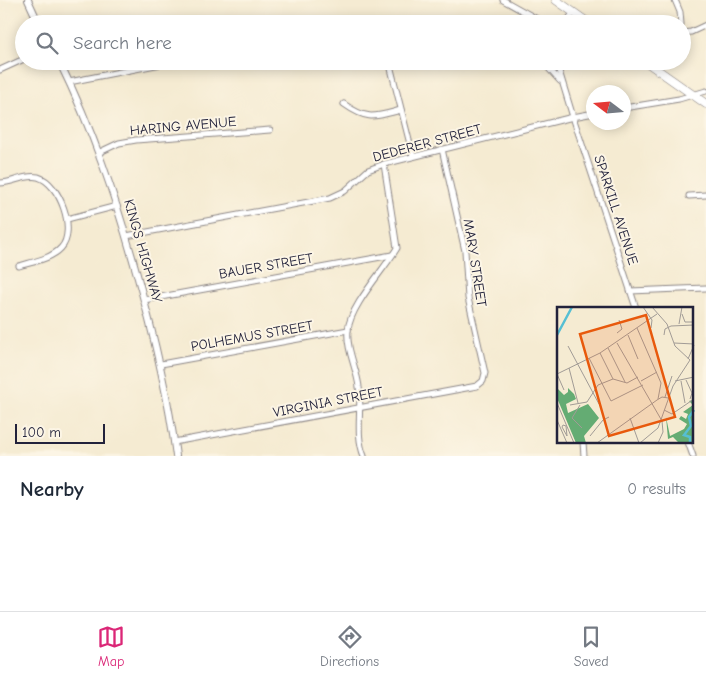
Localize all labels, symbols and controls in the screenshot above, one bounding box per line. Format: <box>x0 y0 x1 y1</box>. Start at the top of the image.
search box <box>15 15 691 70</box>
icon: search <box>33 29 61 57</box>
text: Search here <box>73 32 172 54</box>
north arrow <box>586 85 631 130</box>
street label: HARING AVENUE <box>129 113 237 139</box>
street label: DEDERER STREET <box>371 120 484 166</box>
street label: SPARKILL AVENUE <box>590 153 642 267</box>
street label: KINGS HIGHWAY <box>120 197 166 306</box>
street label: MARY STREET <box>460 218 490 309</box>
street label: BAUER STREET <box>217 249 315 283</box>
inset map <box>557 307 694 443</box>
street label: POLHEMUS STREET <box>190 317 315 355</box>
street label: VIRGINIA STREET <box>271 383 385 421</box>
scale bar <box>15 421 105 444</box>
text: 100 m <box>22 424 61 441</box>
text: Nearby <box>20 477 84 501</box>
text: 0 results <box>627 480 686 498</box>
tab: Map <box>97 623 125 670</box>
tab: Directions <box>320 623 379 670</box>
tab: Saved <box>574 623 609 670</box>

